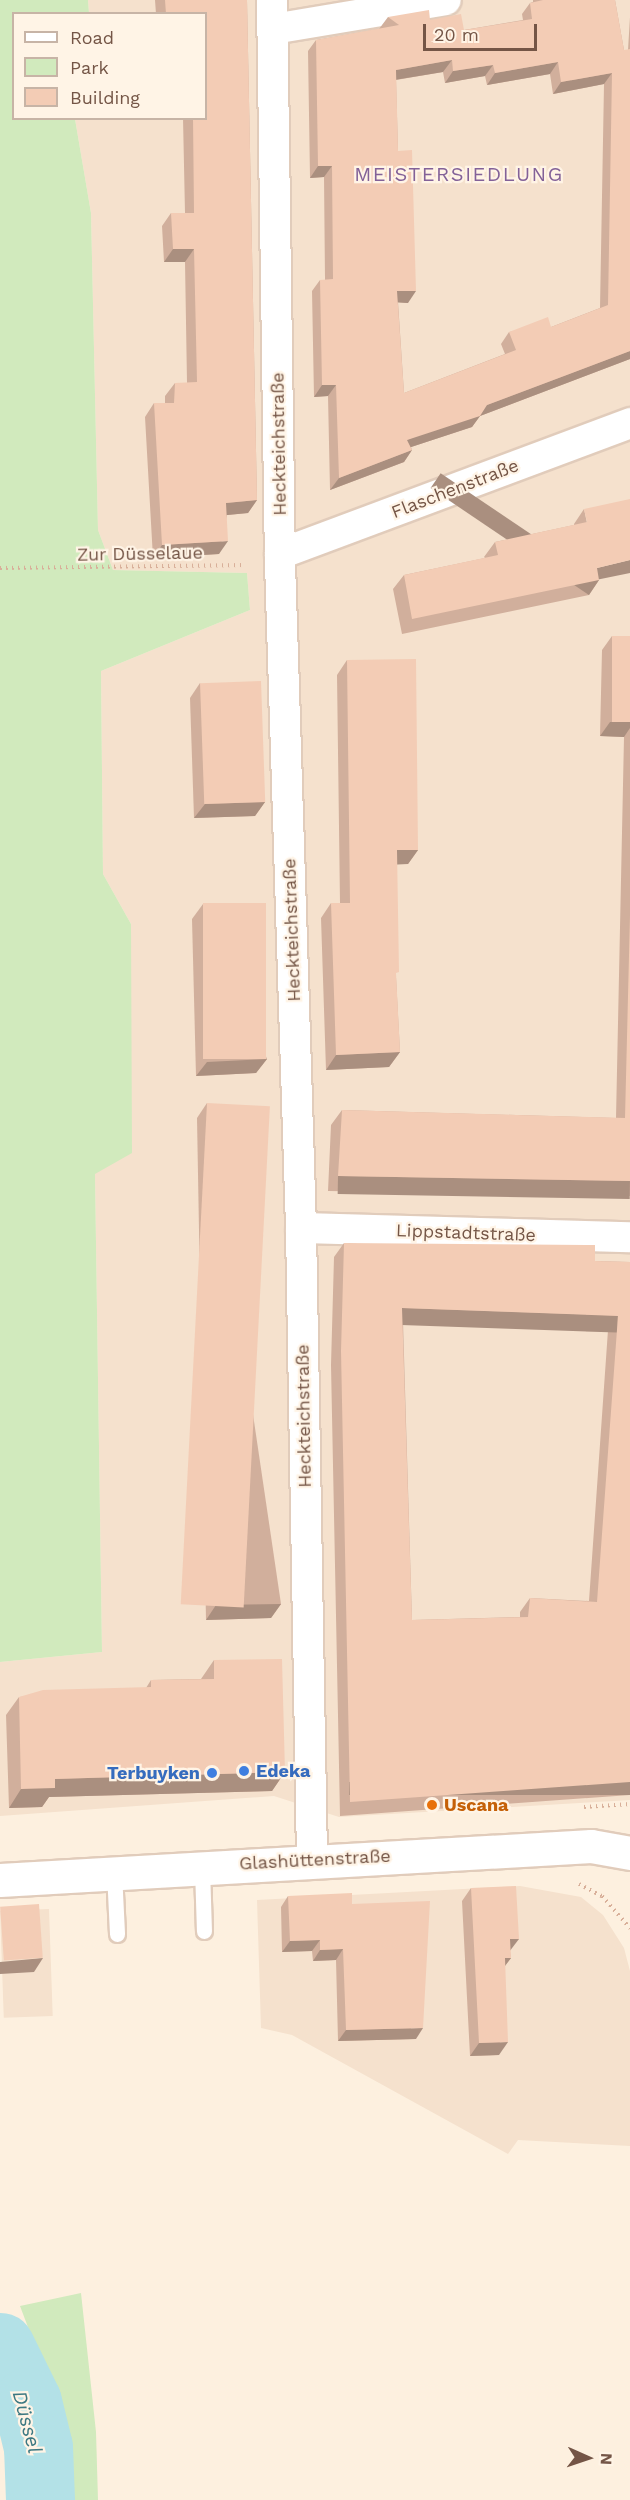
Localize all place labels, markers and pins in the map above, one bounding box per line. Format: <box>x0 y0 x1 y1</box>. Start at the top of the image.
place label: Edeka <box>256 1760 310 1782</box>
place label: Terbuyken <box>107 1762 200 1784</box>
marker: Edeka <box>237 1764 251 1778</box>
marker: Terbuyken <box>205 1766 219 1780</box>
place label: Uscana <box>444 1794 508 1816</box>
marker: Uscana <box>425 1798 439 1812</box>

